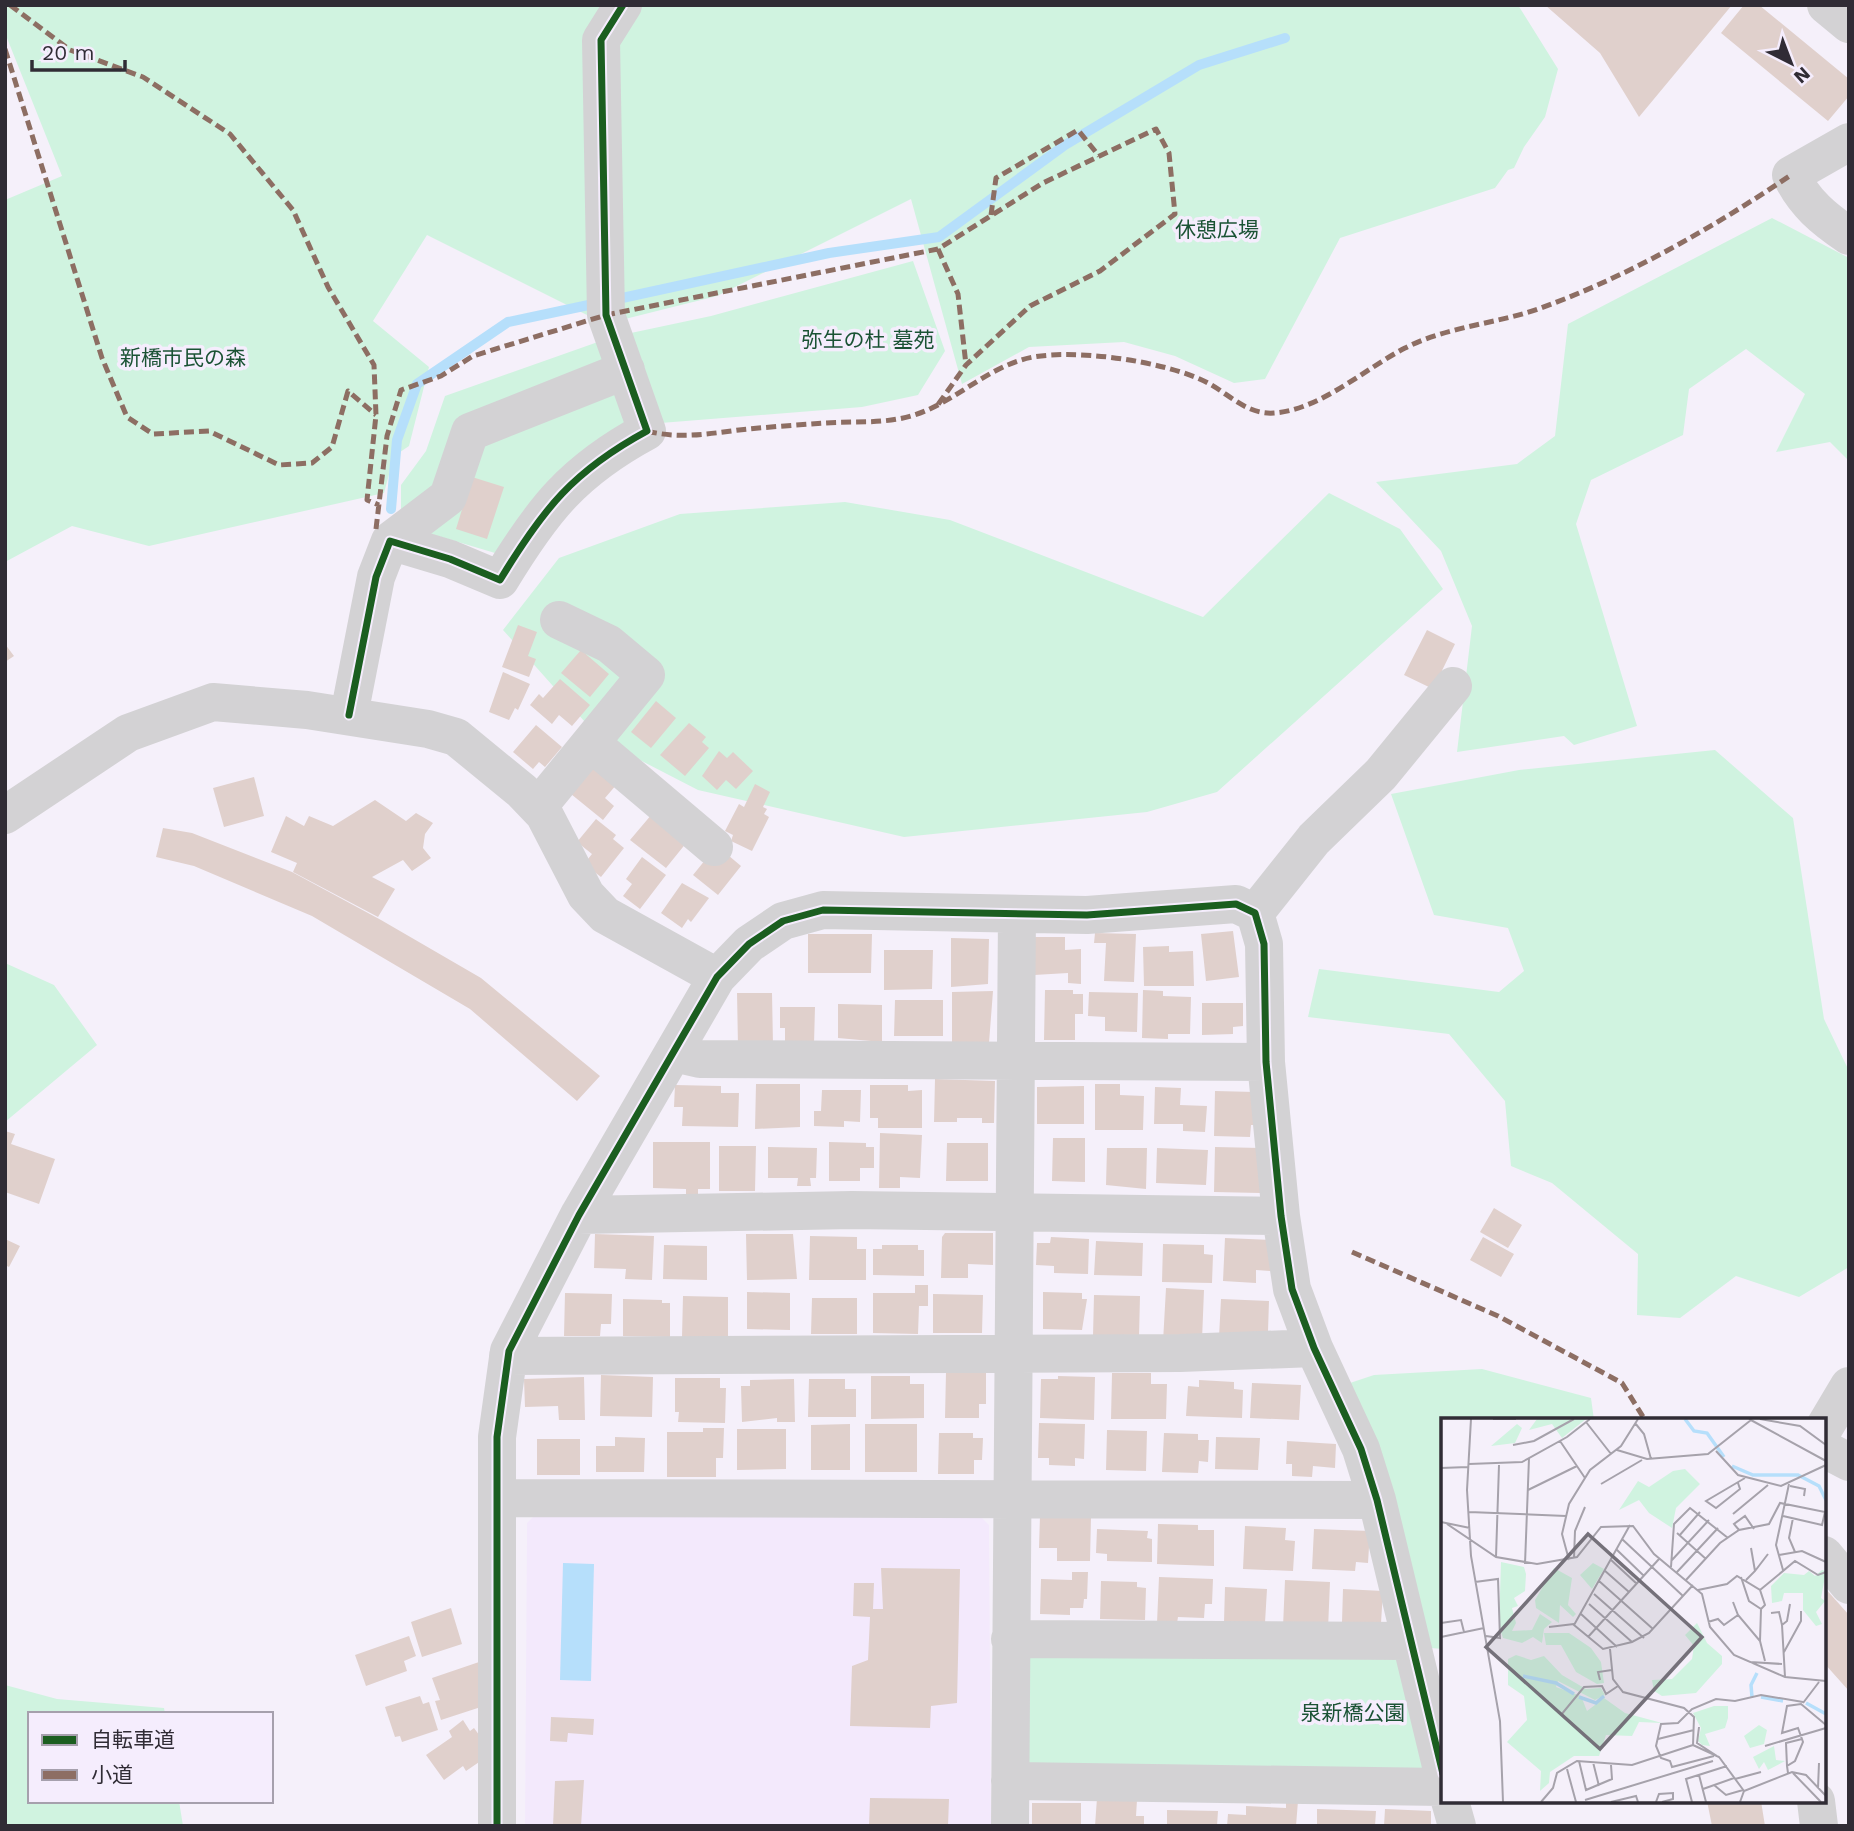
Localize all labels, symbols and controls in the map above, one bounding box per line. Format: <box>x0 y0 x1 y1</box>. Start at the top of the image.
scale bar <box>32 28 124 72</box>
north arrow <box>1756 28 1826 98</box>
text: 20 m <box>42 40 94 65</box>
text: N <box>1789 62 1815 89</box>
park label: 休憩広場 <box>1175 217 1259 242</box>
park label: 弥生の杜 墓苑 <box>801 327 935 352</box>
park label: 新橋市民の森 <box>120 345 246 370</box>
inset map <box>1441 1418 1826 1803</box>
park label: 泉新橋公園 <box>1301 1700 1406 1725</box>
legend <box>28 1712 273 1803</box>
text: 自転車道 <box>91 1727 175 1752</box>
text: 小道 <box>91 1762 133 1787</box>

